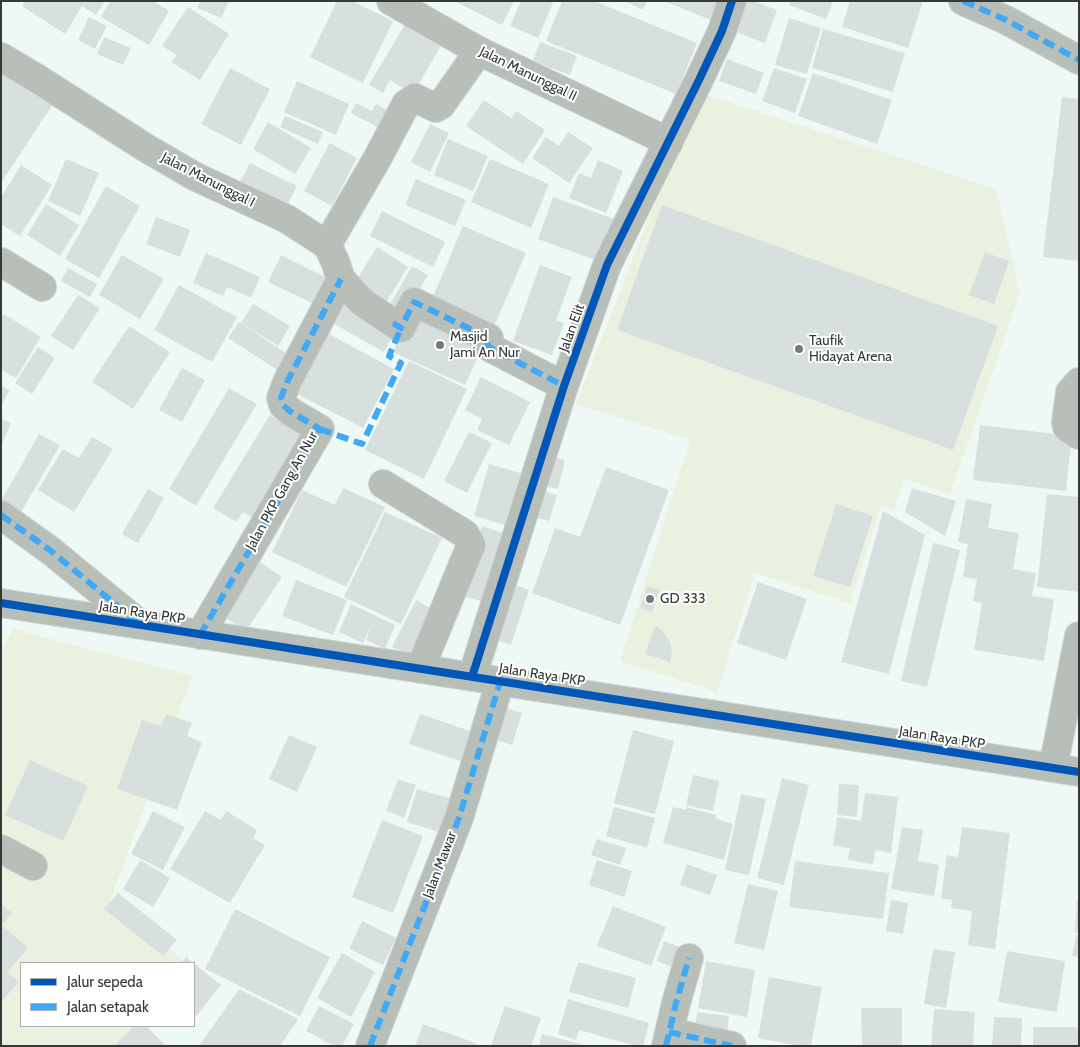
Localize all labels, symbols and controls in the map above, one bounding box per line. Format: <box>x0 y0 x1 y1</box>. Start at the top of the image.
street label: Jalan Manunggal II <box>477 43 579 105</box>
street label: Jalan Manunggal I <box>158 149 258 211</box>
street label: Jalan Elit <box>556 302 588 354</box>
place label: Masjid Jami An Nur <box>450 329 520 362</box>
place label: Taufik Hidayat Arena <box>809 333 892 366</box>
marker: Masjid Jami An Nur <box>434 339 446 351</box>
marker: Taufik Hidayat Arena <box>793 343 805 355</box>
street label: Jalan PKP Gang An Nur <box>242 429 322 553</box>
place label: GD 333 <box>660 591 705 607</box>
marker: GD 333 <box>644 593 656 605</box>
street label: Jalan Raya PKP <box>98 598 186 628</box>
street label: Jalan Raya PKP <box>498 660 586 690</box>
street label: Jalan Raya PKP <box>898 723 986 753</box>
street label: Jalan Mawar <box>420 829 460 901</box>
legend <box>20 962 195 1027</box>
text: Jalur sepeda <box>67 973 143 991</box>
text: Jalan setapak <box>67 998 149 1016</box>

